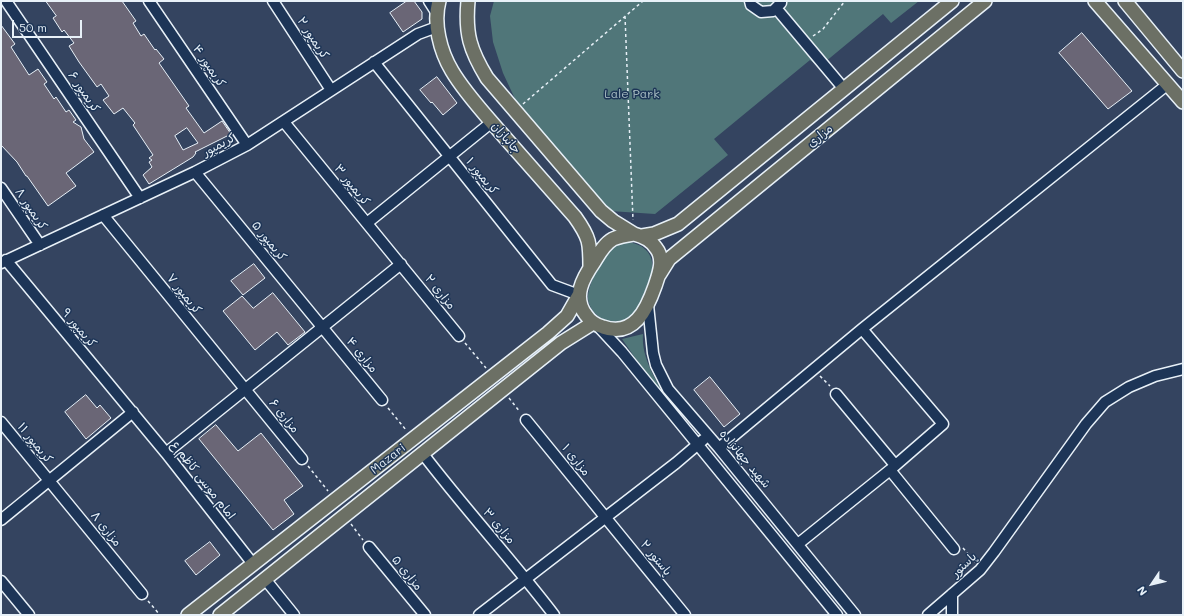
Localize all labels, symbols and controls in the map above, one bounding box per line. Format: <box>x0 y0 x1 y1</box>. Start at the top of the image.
scale bar <box>14 12 84 38</box>
street label: کریمپور ۲ <box>294 14 332 62</box>
text: 50 m <box>19 19 47 35</box>
street label: کریمپور ۴ <box>190 42 228 90</box>
street label: کریمپور ۶ <box>65 69 103 115</box>
park label: Lale Park <box>604 87 660 101</box>
street label: جانبازان <box>488 119 524 157</box>
street label: مزاری <box>804 121 836 151</box>
street label: کریمپور <box>200 130 238 160</box>
street label: کریمپور ۱ <box>463 155 501 197</box>
street label: کریمپور ۳ <box>331 161 373 209</box>
street label: کریمپور ۸ <box>12 185 50 233</box>
street label: کریمپور ۵ <box>248 218 290 264</box>
street label: کریمپور ۷ <box>163 271 205 317</box>
street label: مزاری ۲ <box>422 272 458 312</box>
street label: کریمپور ۹ <box>58 306 100 350</box>
street label: مزاری ۴ <box>343 334 381 376</box>
street label: مزاری ۶ <box>266 396 302 436</box>
street label: کریمپور ۱۱ <box>14 420 56 466</box>
street label: شهید جهانزاده <box>716 427 774 491</box>
street label: امام موسی کاظم ع <box>168 438 238 522</box>
street label: Mazari <box>367 441 409 477</box>
street label: مزاری ۱ <box>559 441 593 479</box>
street label: مزاری ۳ <box>480 505 518 547</box>
street label: مزاری ۸ <box>88 509 124 549</box>
street label: پاستور ۲ <box>637 537 675 579</box>
street label: پاستور <box>948 550 980 580</box>
street label: مزاری ۵ <box>389 553 425 593</box>
north arrow <box>1132 564 1172 604</box>
text: N <box>1133 583 1150 599</box>

